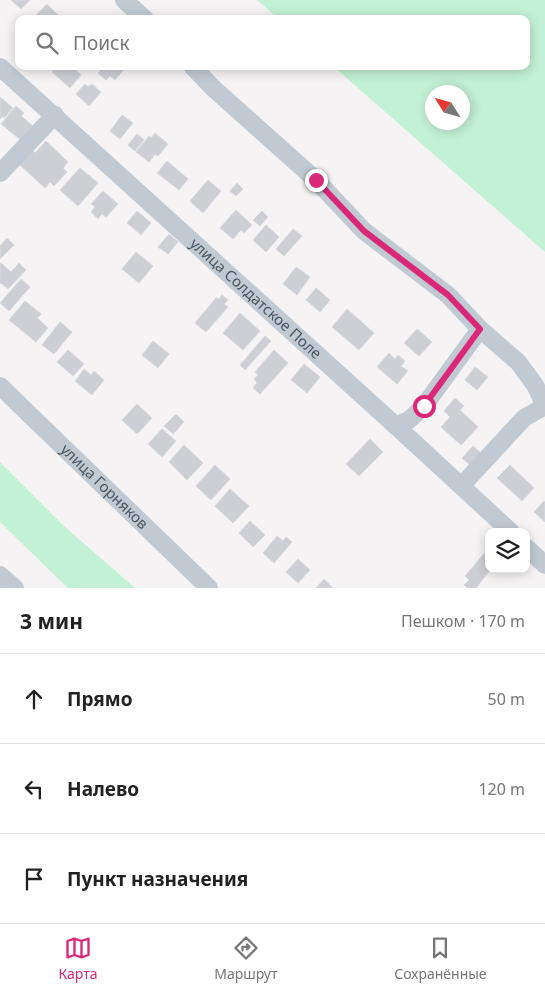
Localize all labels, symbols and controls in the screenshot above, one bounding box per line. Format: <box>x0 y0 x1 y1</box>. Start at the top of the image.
search box <box>15 15 530 70</box>
icon: search <box>33 29 61 57</box>
text: Поиск <box>73 30 129 56</box>
north arrow <box>425 85 470 130</box>
route end <box>305 169 328 192</box>
street label: улица Солдатское Поле <box>186 233 326 363</box>
route start <box>413 395 436 418</box>
street label: улица Горняков <box>57 439 153 533</box>
map controls <box>485 528 530 573</box>
button: layers <box>485 528 530 573</box>
text: 3 мин <box>20 607 83 635</box>
text: Пешком · 170 m <box>401 610 525 632</box>
icon: ahead <box>20 685 48 713</box>
text: Прямо <box>67 686 133 712</box>
text: 50 m <box>488 688 525 710</box>
icon: left <box>20 775 48 803</box>
text: Налево <box>67 776 139 802</box>
text: 120 m <box>478 778 525 800</box>
icon: arrive <box>20 865 48 893</box>
text: Пункт назначения <box>67 866 248 892</box>
tab: Карта <box>58 934 97 983</box>
tab: Маршрут <box>214 934 278 983</box>
tab: Сохранённые <box>394 934 487 983</box>

